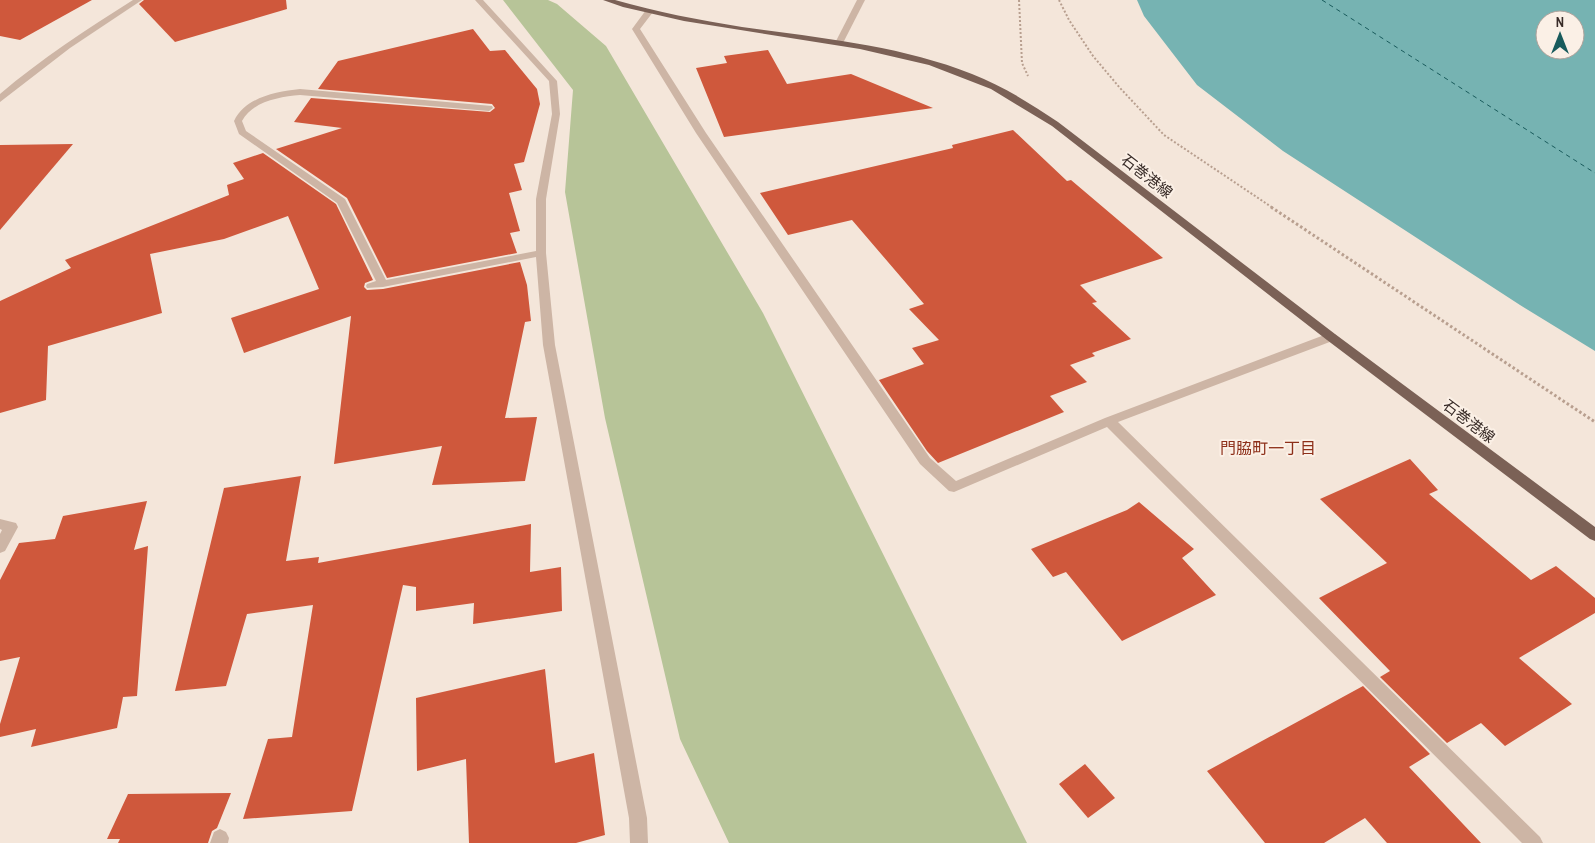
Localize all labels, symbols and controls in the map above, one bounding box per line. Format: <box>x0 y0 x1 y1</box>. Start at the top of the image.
north arrow <box>1535 10 1585 60</box>
text: N <box>1556 13 1564 31</box>
street label: 石巻港線 <box>1117 149 1177 203</box>
street label: 石巻港線 <box>1439 395 1499 447</box>
district label: 門脇町一丁目 <box>1220 437 1316 459</box>

